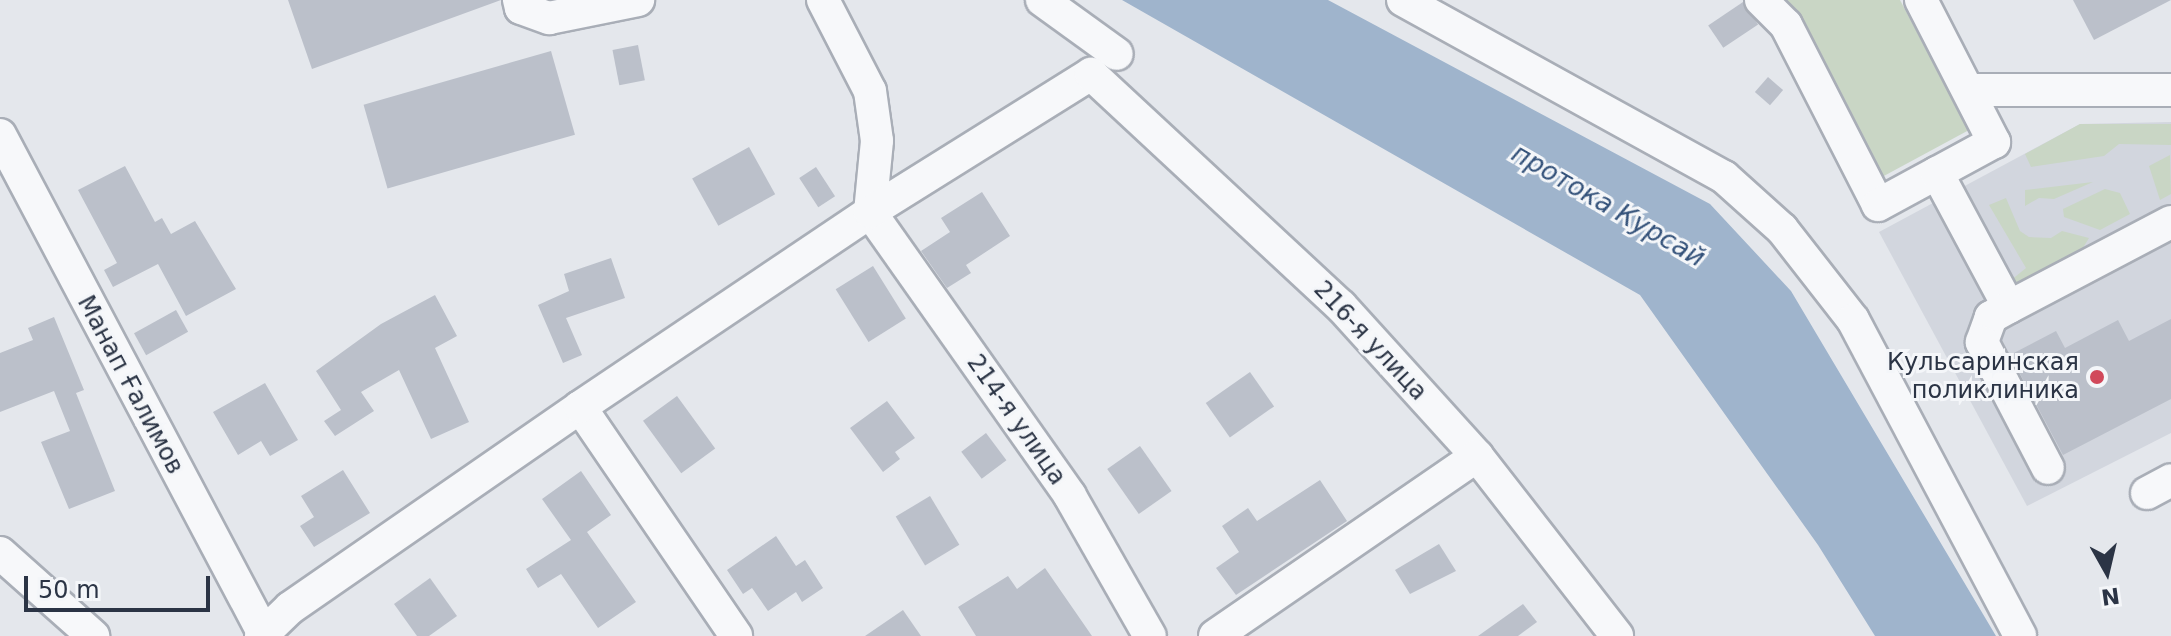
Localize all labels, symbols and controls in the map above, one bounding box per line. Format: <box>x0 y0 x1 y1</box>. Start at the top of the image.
water label: протока Курсай <box>1506 138 1710 274</box>
street label: 216-я улица <box>1307 275 1433 407</box>
street label: Манап Ғалимов <box>71 291 189 479</box>
street label: 214-я улица <box>960 349 1072 491</box>
place label: Кульсаринская поликлиника <box>1887 349 2079 405</box>
marker: Кульсаринская поликлиника <box>2086 366 2108 388</box>
north arrow <box>2067 532 2147 612</box>
scale bar <box>28 560 214 610</box>
text: 50 m <box>38 576 100 604</box>
text: N <box>2100 583 2121 610</box>

